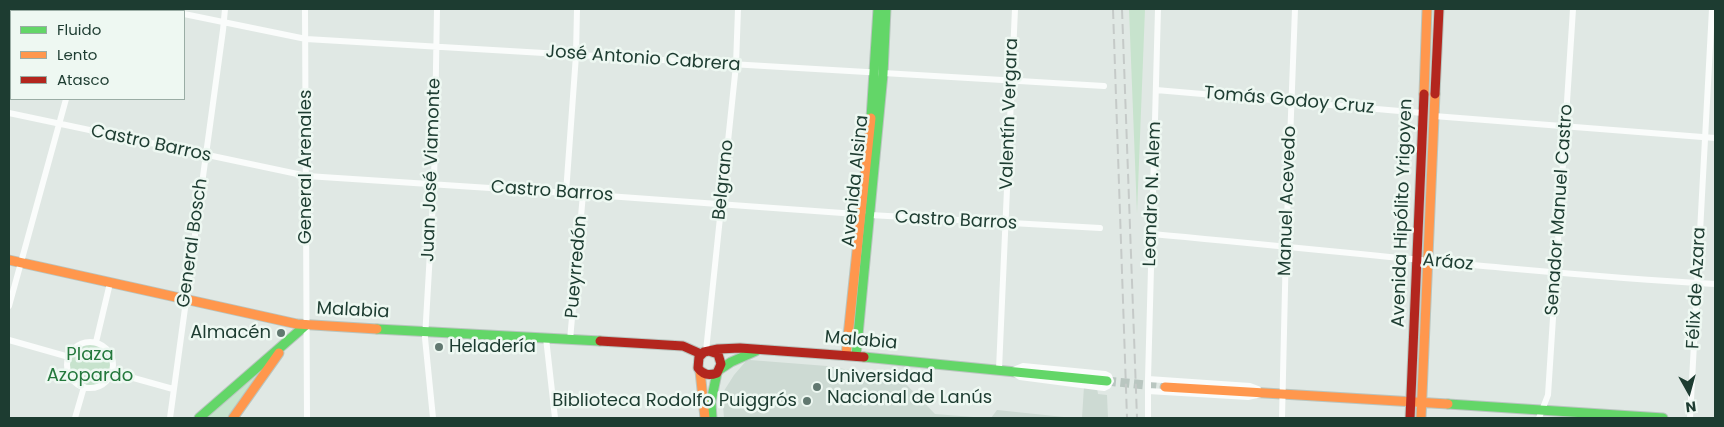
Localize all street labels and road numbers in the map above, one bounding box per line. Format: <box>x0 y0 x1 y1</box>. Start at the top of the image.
street label: Valentín Vergara <box>997 38 1023 190</box>
street label: José Antonio Cabrera <box>545 41 741 77</box>
street label: Juan José Viamonte <box>418 78 446 262</box>
street label: Tomás Godoy Cruz <box>1203 83 1375 119</box>
street label: General Arenales <box>295 90 317 244</box>
street label: Avenida Hipólito Yrigoyen <box>1388 98 1418 328</box>
street label: Senador Manuel Castro <box>1542 104 1578 316</box>
street label: Avenida Alsina <box>838 114 874 248</box>
street label: Castro Barros <box>89 121 213 167</box>
street label: Leandro N. Alem <box>1140 121 1166 267</box>
street label: Manuel Acevedo <box>1275 126 1301 276</box>
street label: Belgrano <box>709 139 739 221</box>
street label: General Bosch <box>173 177 213 309</box>
street label: Castro Barros <box>490 177 614 207</box>
street label: Castro Barros <box>894 207 1018 235</box>
street label: Pueyrredón <box>562 215 592 319</box>
street label: Félix de Azara <box>1683 227 1711 349</box>
street label: Aráoz <box>1422 250 1474 276</box>
street label: Malabia <box>316 298 390 324</box>
street label: Malabia <box>824 327 898 355</box>

